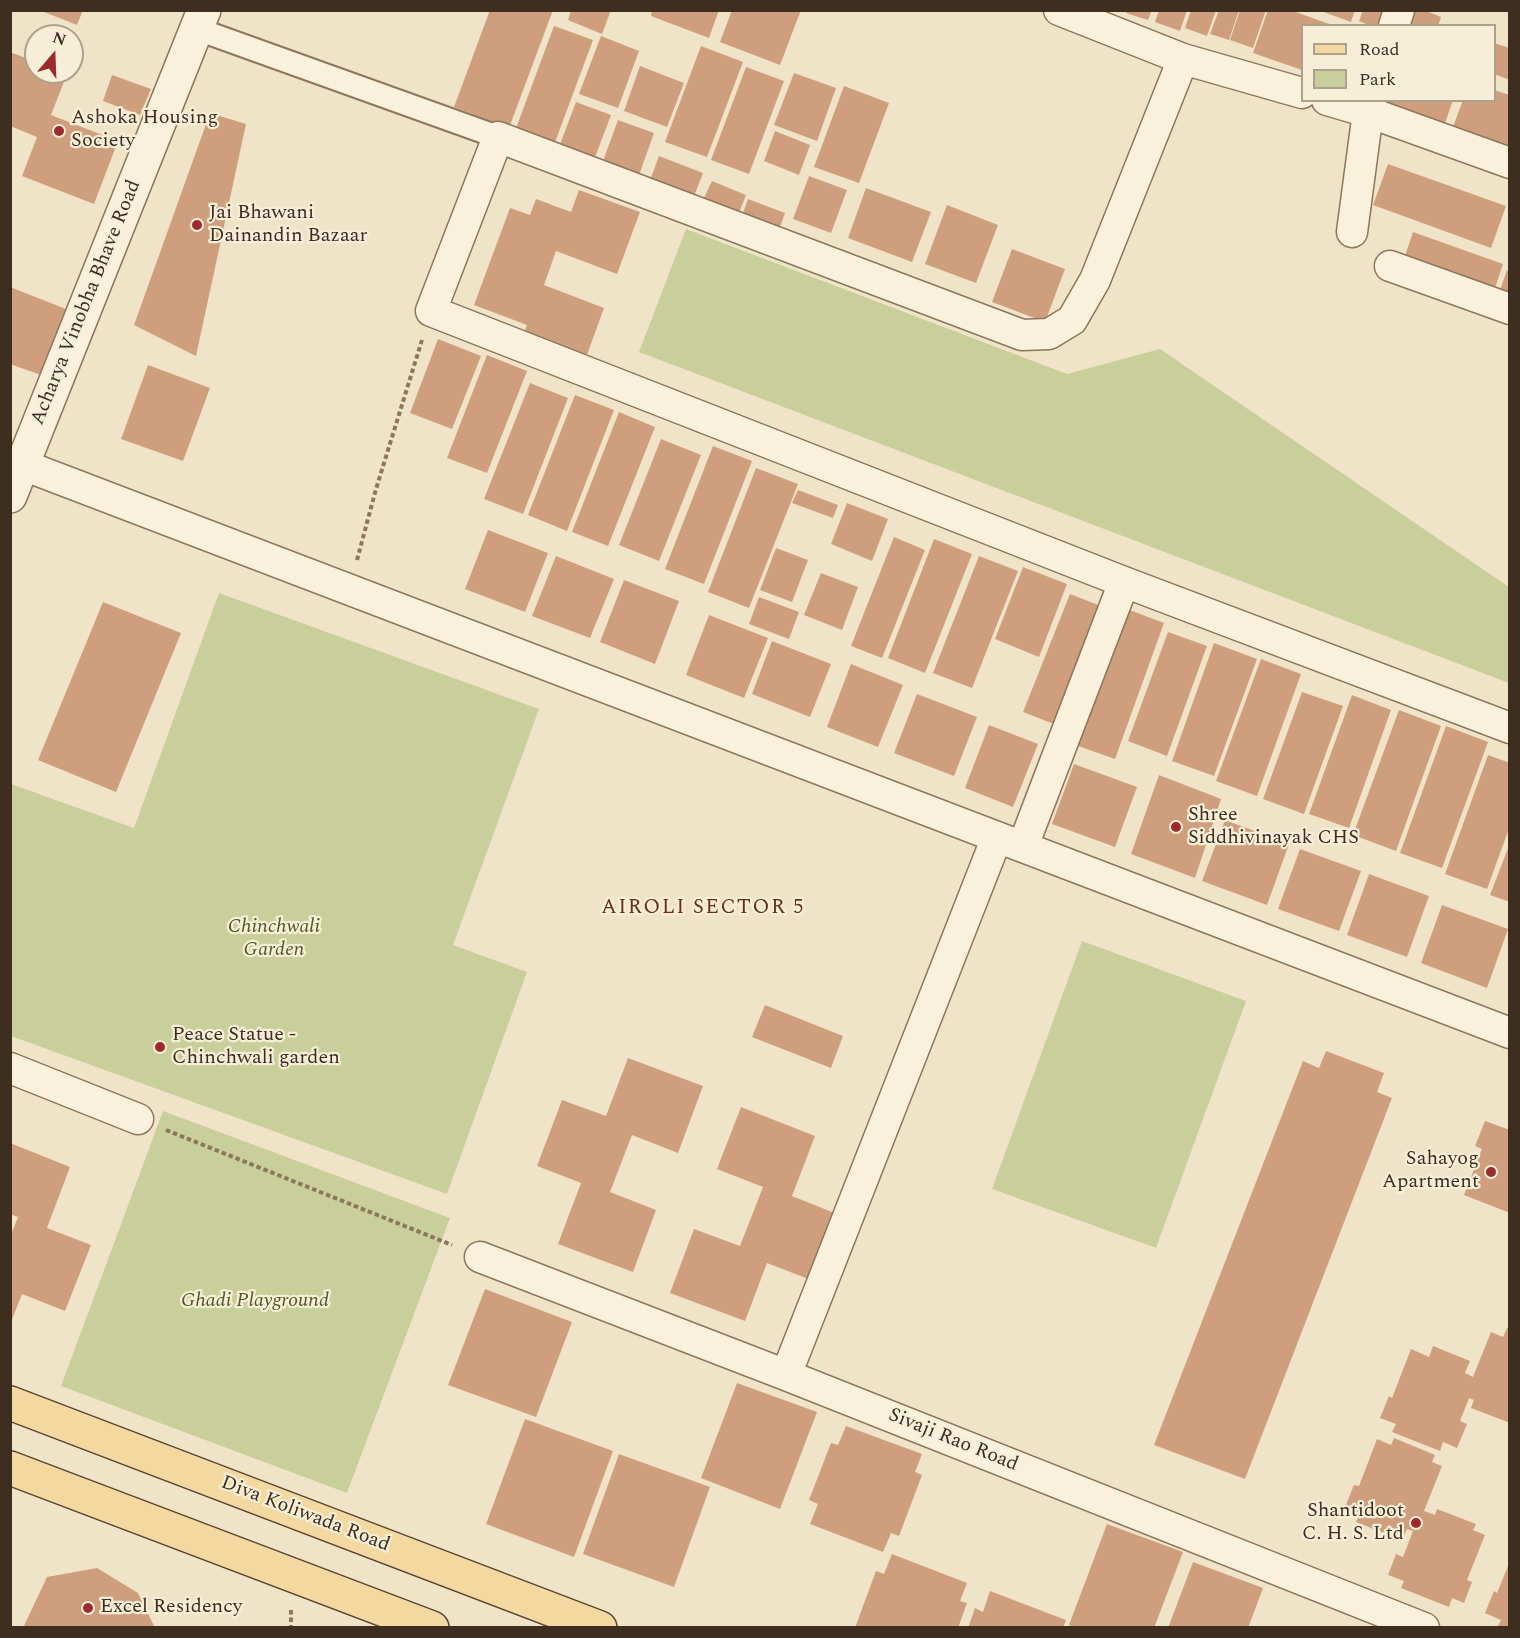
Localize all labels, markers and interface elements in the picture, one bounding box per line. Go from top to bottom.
north arrow [24,24,84,84]
legend [1301,24,1496,102]
text: N [49,25,69,52]
text: Road [1359,36,1400,63]
text: Park [1359,66,1396,93]
place label: Ashoka Housing Society [71,107,218,154]
marker: Ashoka Housing Society [52,124,66,138]
street label: Acharya Vinobha Bhave Road [27,177,147,429]
place label: Jai Bhawani Dainandin Bazaar [209,202,367,249]
marker: Jai Bhawani Dainandin Bazaar [190,218,204,232]
place label: Shree Siddhivinayak CHS [1188,804,1359,851]
marker: Shree Siddhivinayak CHS [1169,820,1183,834]
district label: AIROLI SECTOR 5 [601,896,805,922]
park label: Chinchwali Garden [228,916,320,963]
place label: Peace Statue - Chinchwali garden [172,1024,340,1071]
marker: Peace Statue - Chinchwali garden [153,1040,167,1054]
place label: Sahayog Apartment [1382,1148,1479,1195]
marker: Sahayog Apartment [1484,1165,1498,1179]
park label: Ghadi Playground [181,1290,329,1314]
street label: Sivaji Rao Road [885,1404,1021,1478]
street label: Diva Koliwada Road [217,1472,393,1558]
place label: Shantidoot C. H. S. Ltd [1302,1500,1404,1547]
marker: Shantidoot C. H. S. Ltd [1409,1516,1423,1530]
place label: Excel Residency [100,1596,242,1620]
marker: Excel Residency [81,1601,95,1615]

